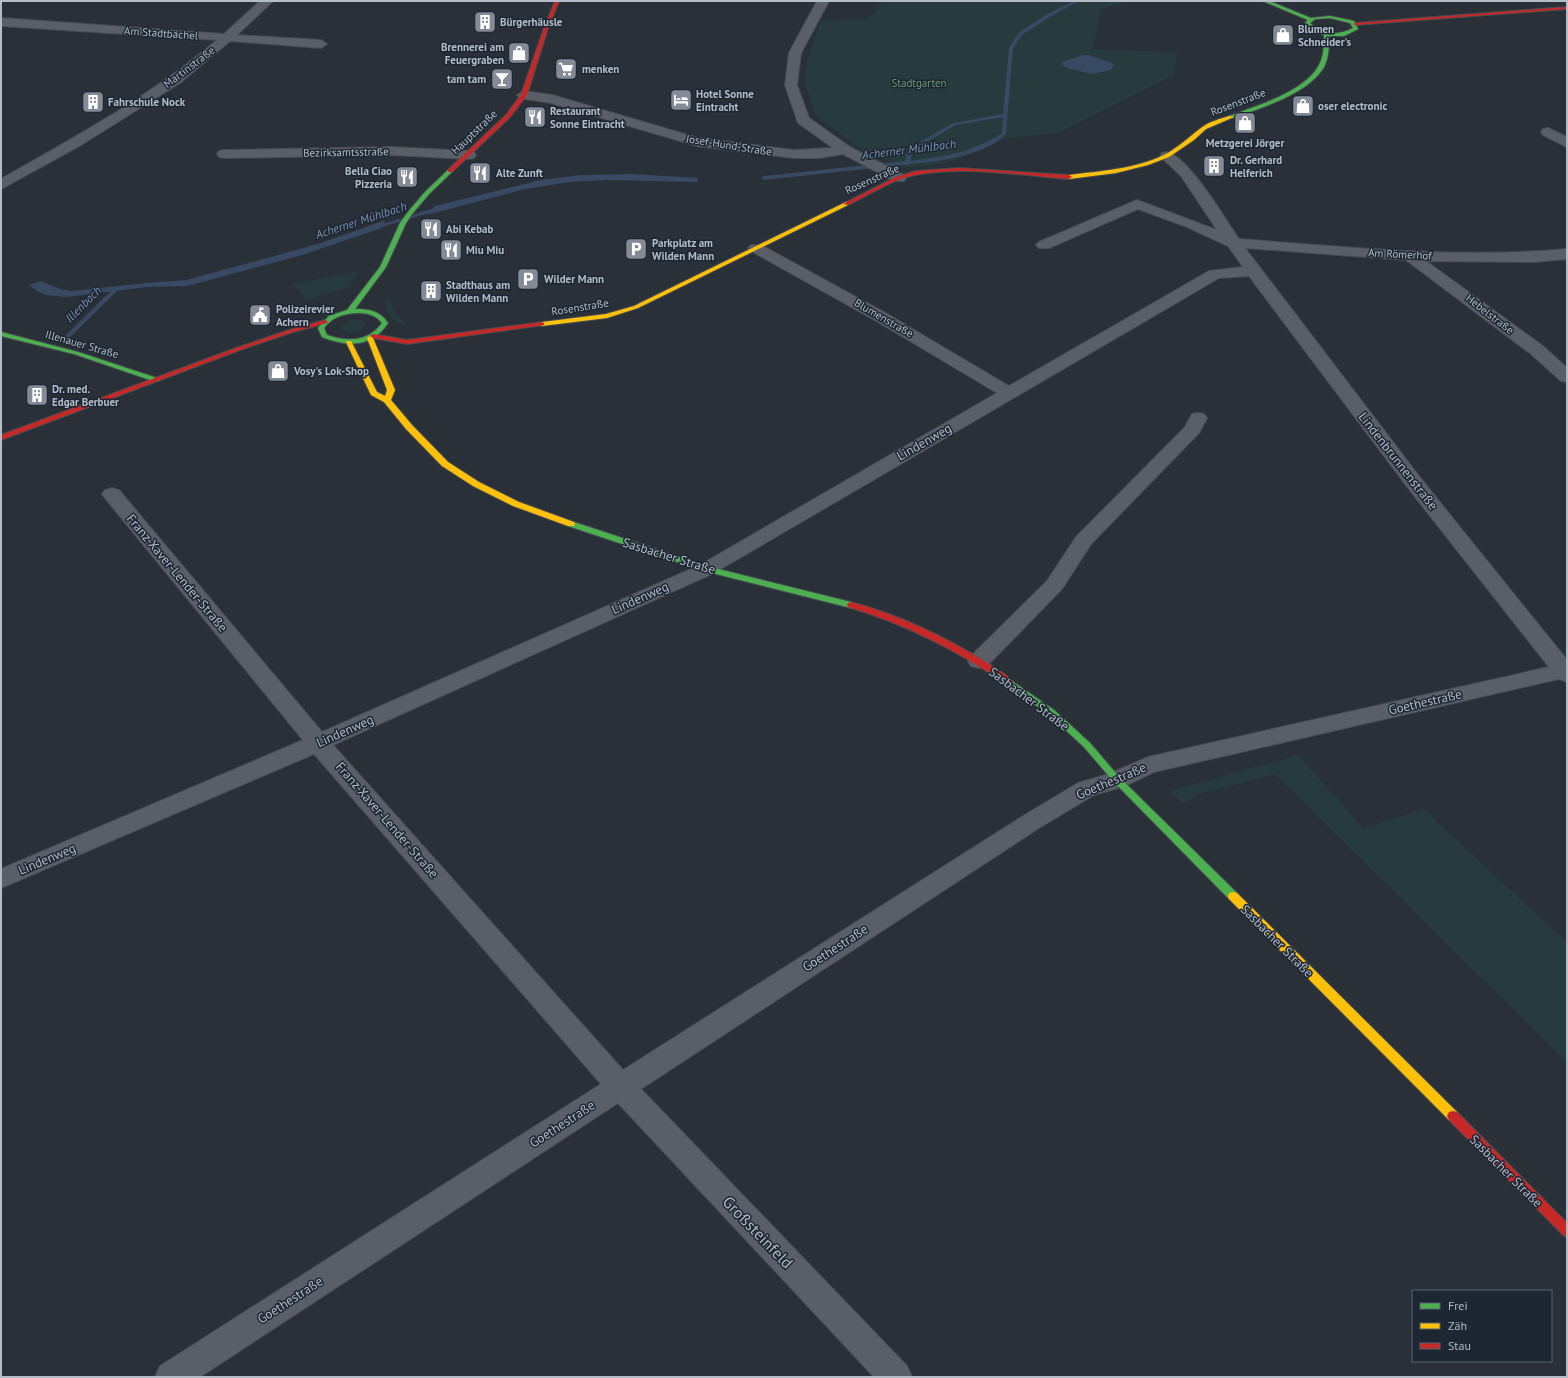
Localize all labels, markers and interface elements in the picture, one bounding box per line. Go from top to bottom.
building icon: Bürgerhäusle [472,9,498,35]
place label: Bürgerhäusle [500,15,563,29]
shop icon: Blumen Schneider's [1270,22,1296,48]
place label: Blumen Schneider's [1298,22,1351,49]
street label: Am Stadtbächel [124,23,199,43]
place label: Brennerei am Feuergraben [441,40,504,67]
shop icon: Brennerei am Feuergraben [506,40,532,66]
street label: Martinstraße [161,43,218,91]
supermarket icon: menken [553,56,579,82]
place label: menken [582,62,619,76]
bar icon: tam tam [489,66,515,92]
place label: tam tam [447,72,486,86]
park label: Stadtgarten [891,76,947,90]
street label: Rosenstraße [1209,85,1268,119]
hotel icon: Hotel Sonne Eintracht [668,87,694,113]
place label: Hotel Sonne Eintracht [696,87,754,114]
building icon: Fahrschule Nock [80,89,106,115]
shop icon: oser electronic [1290,93,1316,119]
place label: Fahrschule Nock [108,95,186,109]
place label: oser electronic [1318,99,1387,113]
restaurant icon: Restaurant Sonne Eintracht [522,104,548,130]
place label: Restaurant Sonne Eintracht [550,104,625,131]
street label: Hauptstraße [448,106,500,157]
shop icon: Metzgerei Jörger [1232,110,1258,136]
street label: Josef-Hund-Straße [684,131,773,159]
water label: Acherner Mühlbach [860,136,957,162]
place label: Metzgerei Jörger [1206,136,1284,150]
street label: Bezirksamtsstraße [303,144,389,160]
building icon: Dr. Gerhard Helferich [1201,153,1227,179]
place label: Dr. Gerhard Helferich [1230,153,1282,180]
restaurant icon: Alte Zunft [467,160,493,186]
street label: Rosenstraße [843,161,902,197]
place label: Bella Ciao Pizzeria [345,164,392,191]
restaurant icon: Bella Ciao Pizzeria [394,164,420,190]
place label: Alte Zunft [496,166,543,180]
water label: Acherner Mühlbach [313,198,408,242]
restaurant icon: Abi Kebab [418,216,444,242]
place label: Abi Kebab [446,222,494,236]
parking icon: Parkplatz am Wilden Mann [623,236,649,262]
place label: Parkplatz am Wilden Mann [652,236,714,263]
restaurant icon: Miu Miu [438,237,464,263]
place label: Miu Miu [466,243,504,257]
street label: Am Römerhof [1368,245,1433,263]
parking icon: Wilder Mann [515,266,541,292]
place label: Wilder Mann [544,272,604,286]
building icon: Stadthaus am Wilden Mann [418,278,444,304]
place label: Stadthaus am Wilden Mann [446,278,510,305]
water label: Illenbach [62,283,104,325]
street label: Hebelstraße [1463,291,1517,337]
street label: Blumenstraße [852,295,916,341]
street label: Rosenstraße [550,296,610,318]
public building icon: Polizeirevier Achern [247,302,273,328]
place label: Polizeirevier Achern [276,302,335,329]
street label: Illenauer Straße [44,327,121,361]
shop icon: Vosy's Lok-Shop [265,358,291,384]
place label: Vosy's Lok-Shop [293,364,369,378]
building icon: Dr. med. Edgar Berbuer [24,382,50,408]
place label: Dr. med. Edgar Berbuer [52,382,119,409]
street label: Lindenbrunnenstraße [1355,409,1441,513]
street label: Lindenweg [893,419,955,465]
street label: Franz-Xaver-Lender-Straße [123,511,231,635]
street label: Sasbacher Straße [620,534,718,578]
street label: Lindenweg [609,578,671,618]
street label: Sasbacher Straße [985,663,1073,735]
street label: Goethestraße [1387,685,1463,719]
street label: Lindenweg [314,711,376,751]
street label: Franz-Xaver-Lender-Straße [332,758,442,882]
street label: Goethestraße [1073,759,1149,803]
street label: Lindenweg [16,839,78,879]
street label: Sasbacher Straße [1237,901,1317,981]
street label: Goethestraße [799,921,871,975]
street label: Goethestraße [526,1097,598,1151]
street label: Sasbacher Straße [1466,1131,1546,1211]
street label: Großsteinfeld [719,1192,797,1272]
street label: Goethestraße [254,1273,326,1327]
legend [1412,1290,1552,1362]
text: Frei [1448,1298,1468,1313]
text: Zäh [1448,1318,1467,1333]
text: Stau [1448,1338,1471,1353]

